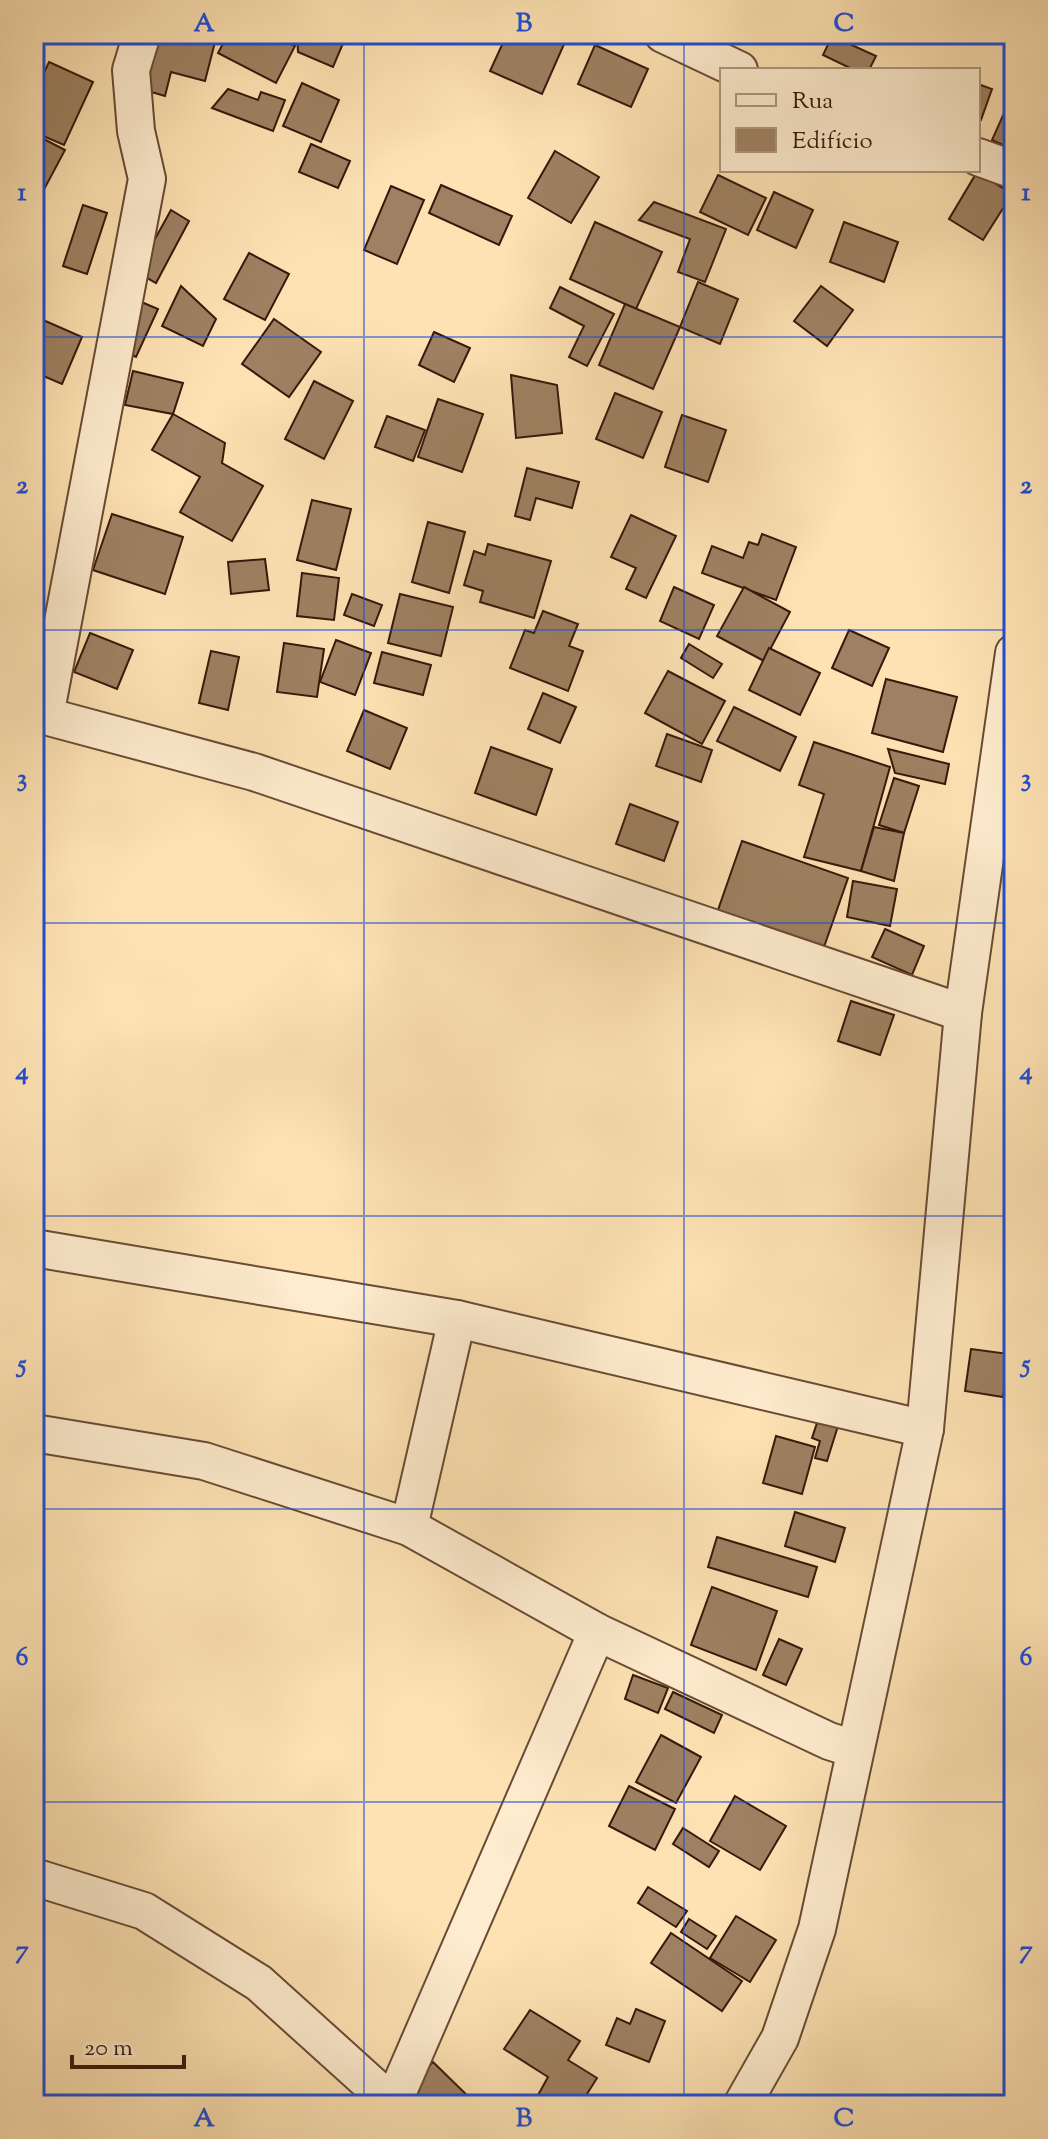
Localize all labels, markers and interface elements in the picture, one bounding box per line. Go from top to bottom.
text: A [193,6,215,43]
text: B [516,6,533,43]
text: C [834,6,854,43]
legend [720,68,980,172]
text: Rua [792,85,833,119]
text: Edifício [792,125,873,159]
text: 1 [18,175,27,212]
text: 1 [1022,175,1031,212]
text: 2 [16,468,29,505]
text: 2 [1020,468,1033,505]
text: 3 [17,761,27,798]
text: 3 [1021,761,1031,798]
text: 4 [14,1054,29,1091]
text: 4 [1018,1054,1033,1091]
text: 5 [16,1347,27,1384]
text: 5 [1020,1347,1031,1384]
text: 6 [16,1640,29,1677]
text: 6 [1020,1640,1033,1677]
text: 7 [15,1933,29,1970]
text: 7 [1019,1933,1033,1970]
scale bar [72,2019,184,2069]
text: 20 m [84,2032,133,2066]
text: A [193,2101,215,2138]
text: B [516,2101,533,2138]
text: C [834,2101,854,2138]

